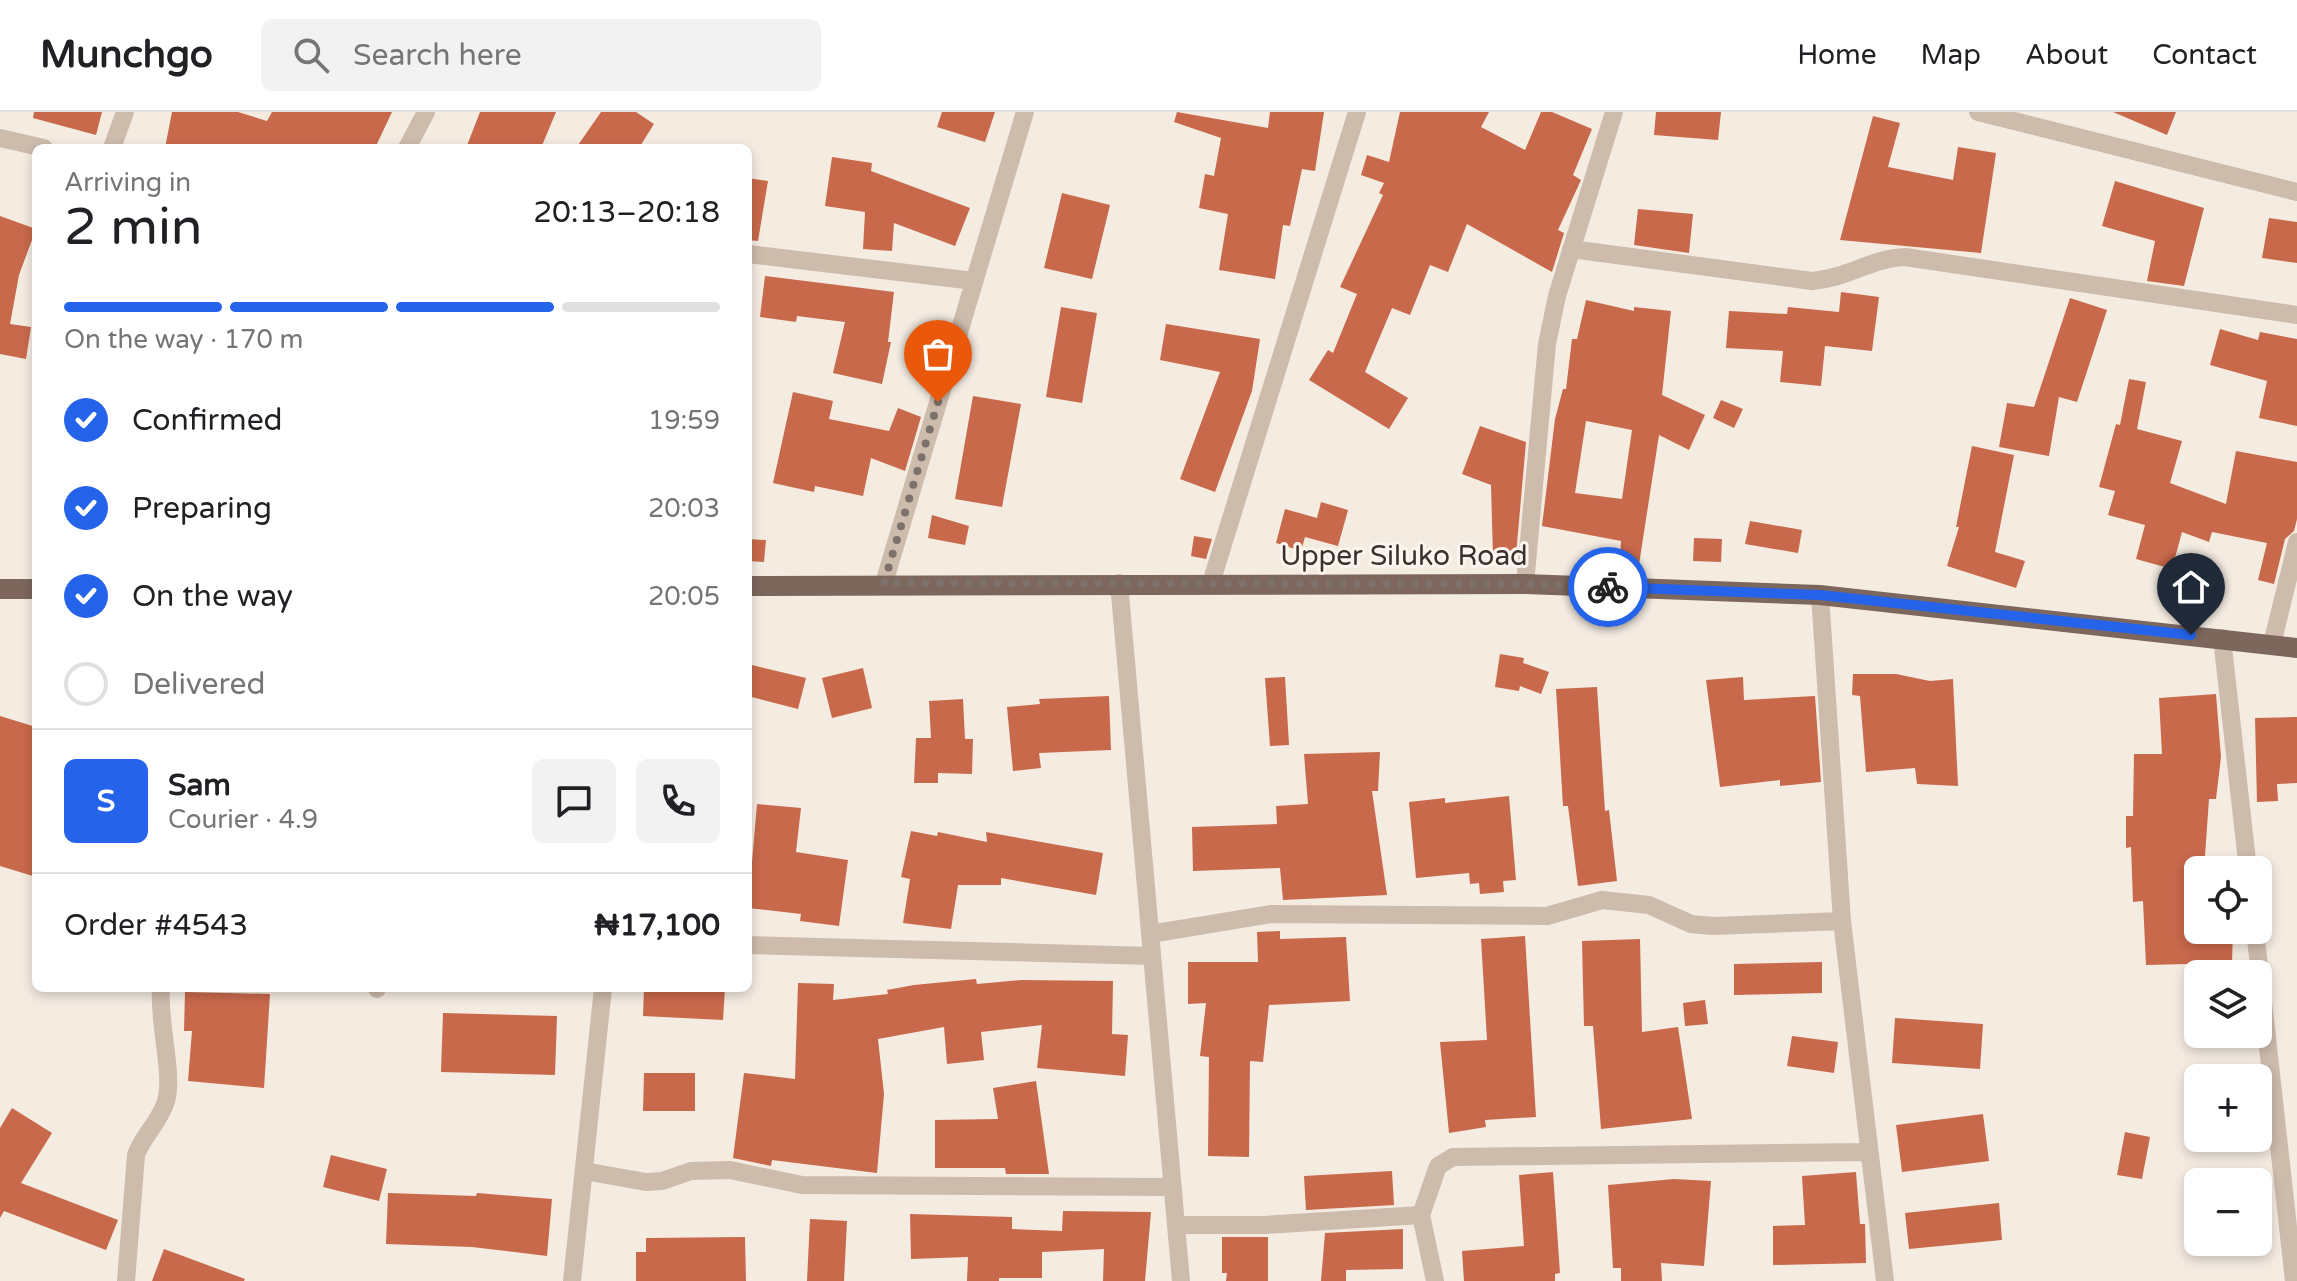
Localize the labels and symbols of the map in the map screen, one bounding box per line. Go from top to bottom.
pin [904,320,972,402]
street label: Upper Siluko Road [1280,539,1528,573]
courier [1568,547,1648,627]
pin [2157,553,2225,635]

